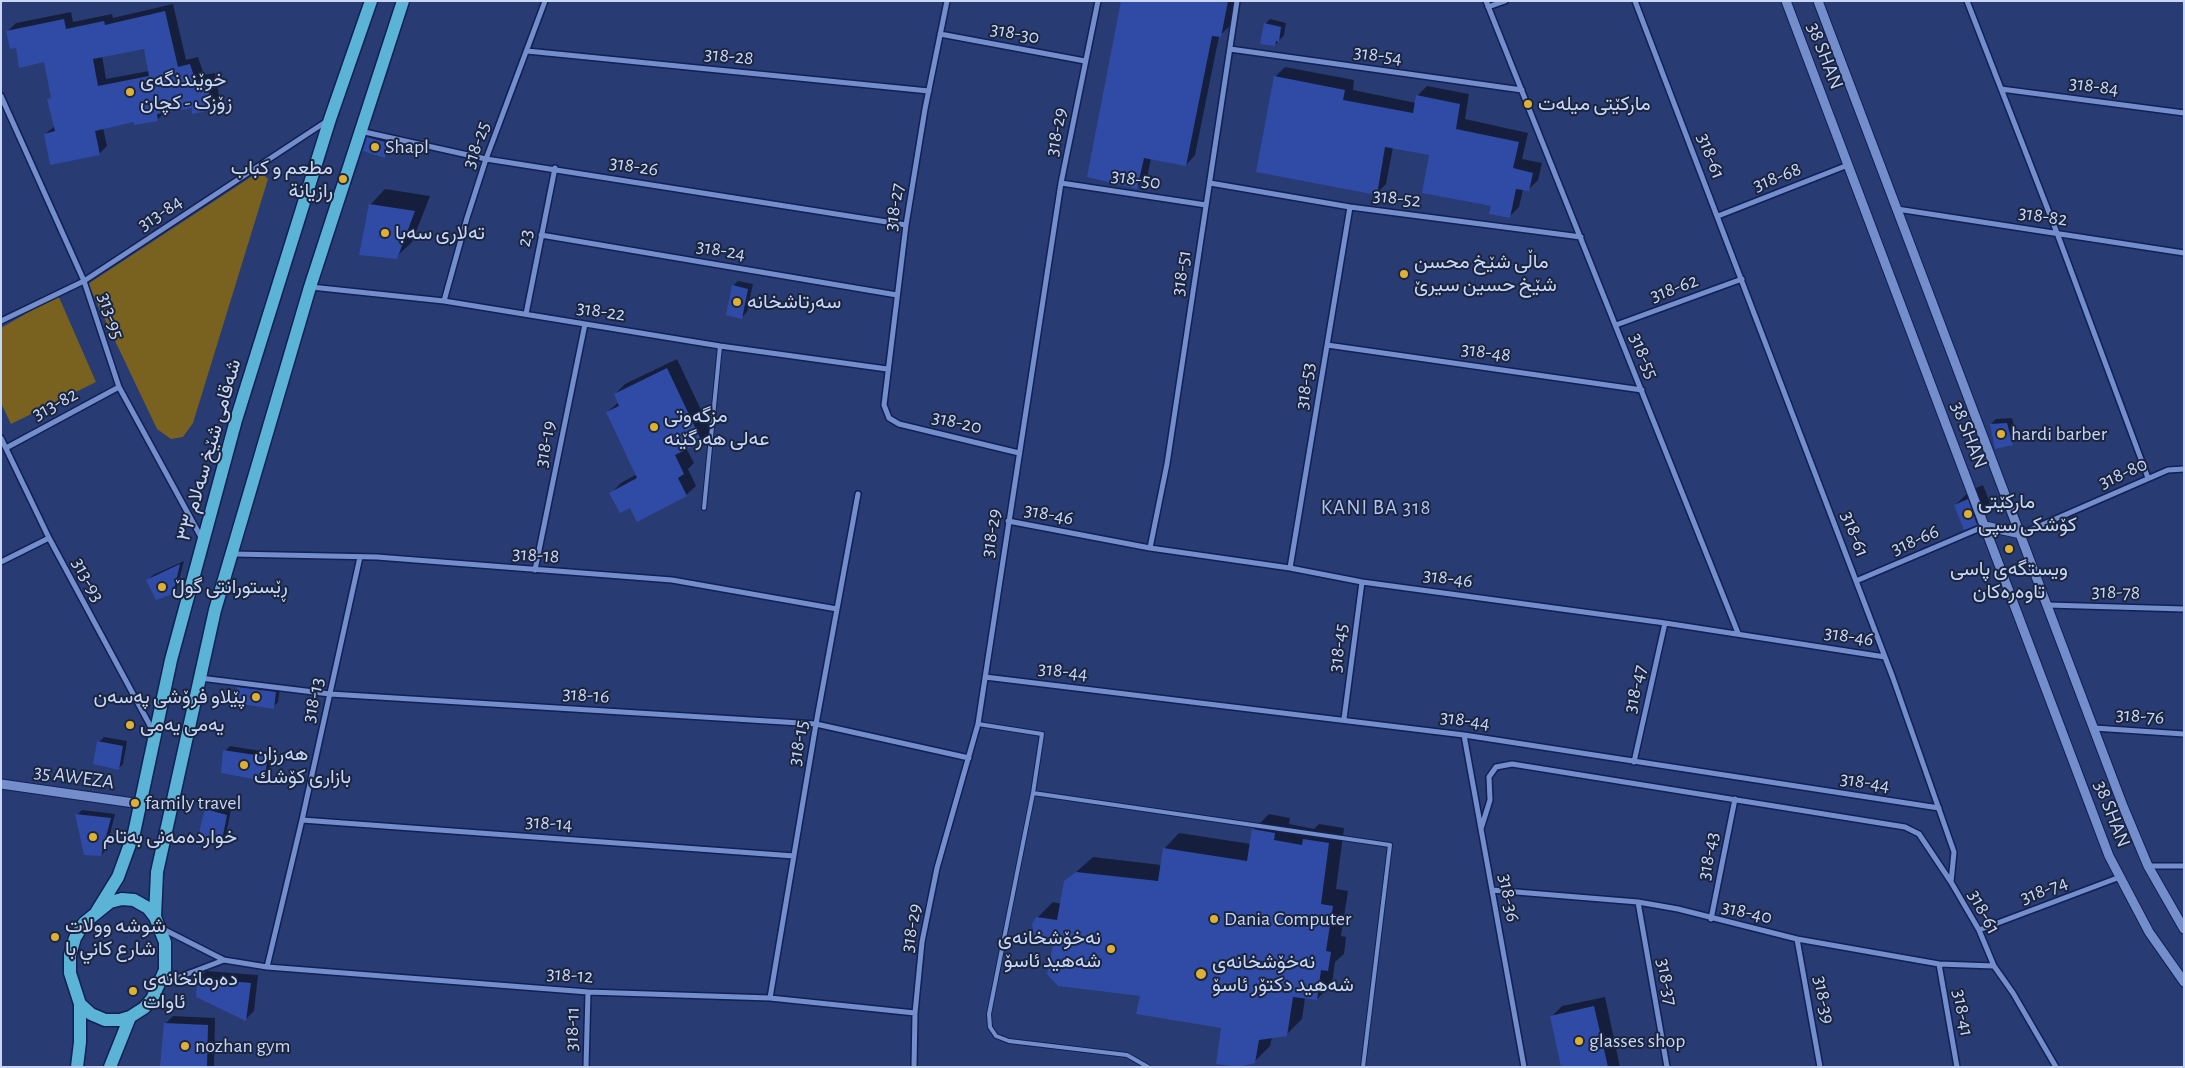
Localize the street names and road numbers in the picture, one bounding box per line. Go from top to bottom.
street label: 318-30 [988,16,1042,50]
street label: 38 SHAN [1801,19,1849,93]
street label: 318-54 [1352,40,1404,70]
street label: 318-28 [703,41,755,71]
street label: 318-84 [2068,71,2120,101]
street label: 318-29 [1040,106,1072,158]
street label: 318-25 [456,118,496,172]
street label: 318-61 [1691,130,1731,182]
street label: 318-26 [608,150,660,182]
street label: 318-68 [1750,157,1804,197]
street label: 318-50 [1110,163,1162,195]
street label: 318-27 [878,181,910,233]
street label: 318-52 [1372,183,1422,213]
street label: 313-84 [133,190,187,236]
street label: 318-82 [2017,200,2069,232]
street label: 23 [512,227,538,249]
street label: 318-24 [695,234,747,266]
street label: 318-51 [1166,248,1196,298]
street label: 318-62 [1647,268,1701,308]
street label: 313-95 [92,290,130,342]
street label: 318-22 [575,295,627,327]
street label: 318-55 [1624,330,1664,382]
street label: 318-48 [1460,337,1512,367]
street label: شەقامی شێخ سەلام ٣٣ [172,356,246,544]
street label: 318-53 [1289,361,1321,411]
street label: 313-82 [28,382,82,426]
street label: 38 SHAN [1945,398,1993,472]
street label: 318-20 [930,405,984,439]
street label: 318-19 [529,419,561,469]
street label: 318-80 [2095,452,2151,494]
street label: 318-46 [1022,497,1076,531]
street label: 318-29 [975,507,1007,559]
street label: 318-61 [1835,508,1875,560]
street label: 318-66 [1888,519,1942,561]
street label: 318-18 [512,541,560,569]
street label: 313-93 [66,554,110,606]
street label: 318-46 [1422,563,1474,593]
street label: 318-78 [2091,579,2141,605]
street label: 318-46 [1823,620,1875,652]
street label: 318-45 [1323,622,1353,674]
street label: 318-44 [1037,656,1089,686]
street label: 318-47 [1618,663,1652,715]
street label: 318-13 [296,675,330,725]
street label: 318-16 [562,681,610,709]
street label: 318-76 [2115,702,2165,730]
street label: 318-44 [1439,705,1491,735]
street label: 318-15 [782,718,814,768]
street label: 35 AWEZA [32,760,116,794]
street label: 318-44 [1838,766,1892,798]
street label: 38 SHAN [2088,777,2136,851]
street label: 318-14 [525,809,573,837]
street label: 318-43 [1692,830,1724,882]
street label: 318-74 [2017,870,2071,910]
street label: 318-36 [1493,872,1525,924]
street label: 318-61 [1962,886,2006,938]
street label: 318-40 [1719,895,1775,929]
street label: 318-29 [895,902,927,954]
street label: 318-37 [1651,957,1683,1007]
street label: 318-12 [546,961,594,989]
street label: 318-39 [1808,974,1840,1026]
street label: 318-41 [1947,988,1979,1038]
street label: 318-11 [559,1006,585,1052]

